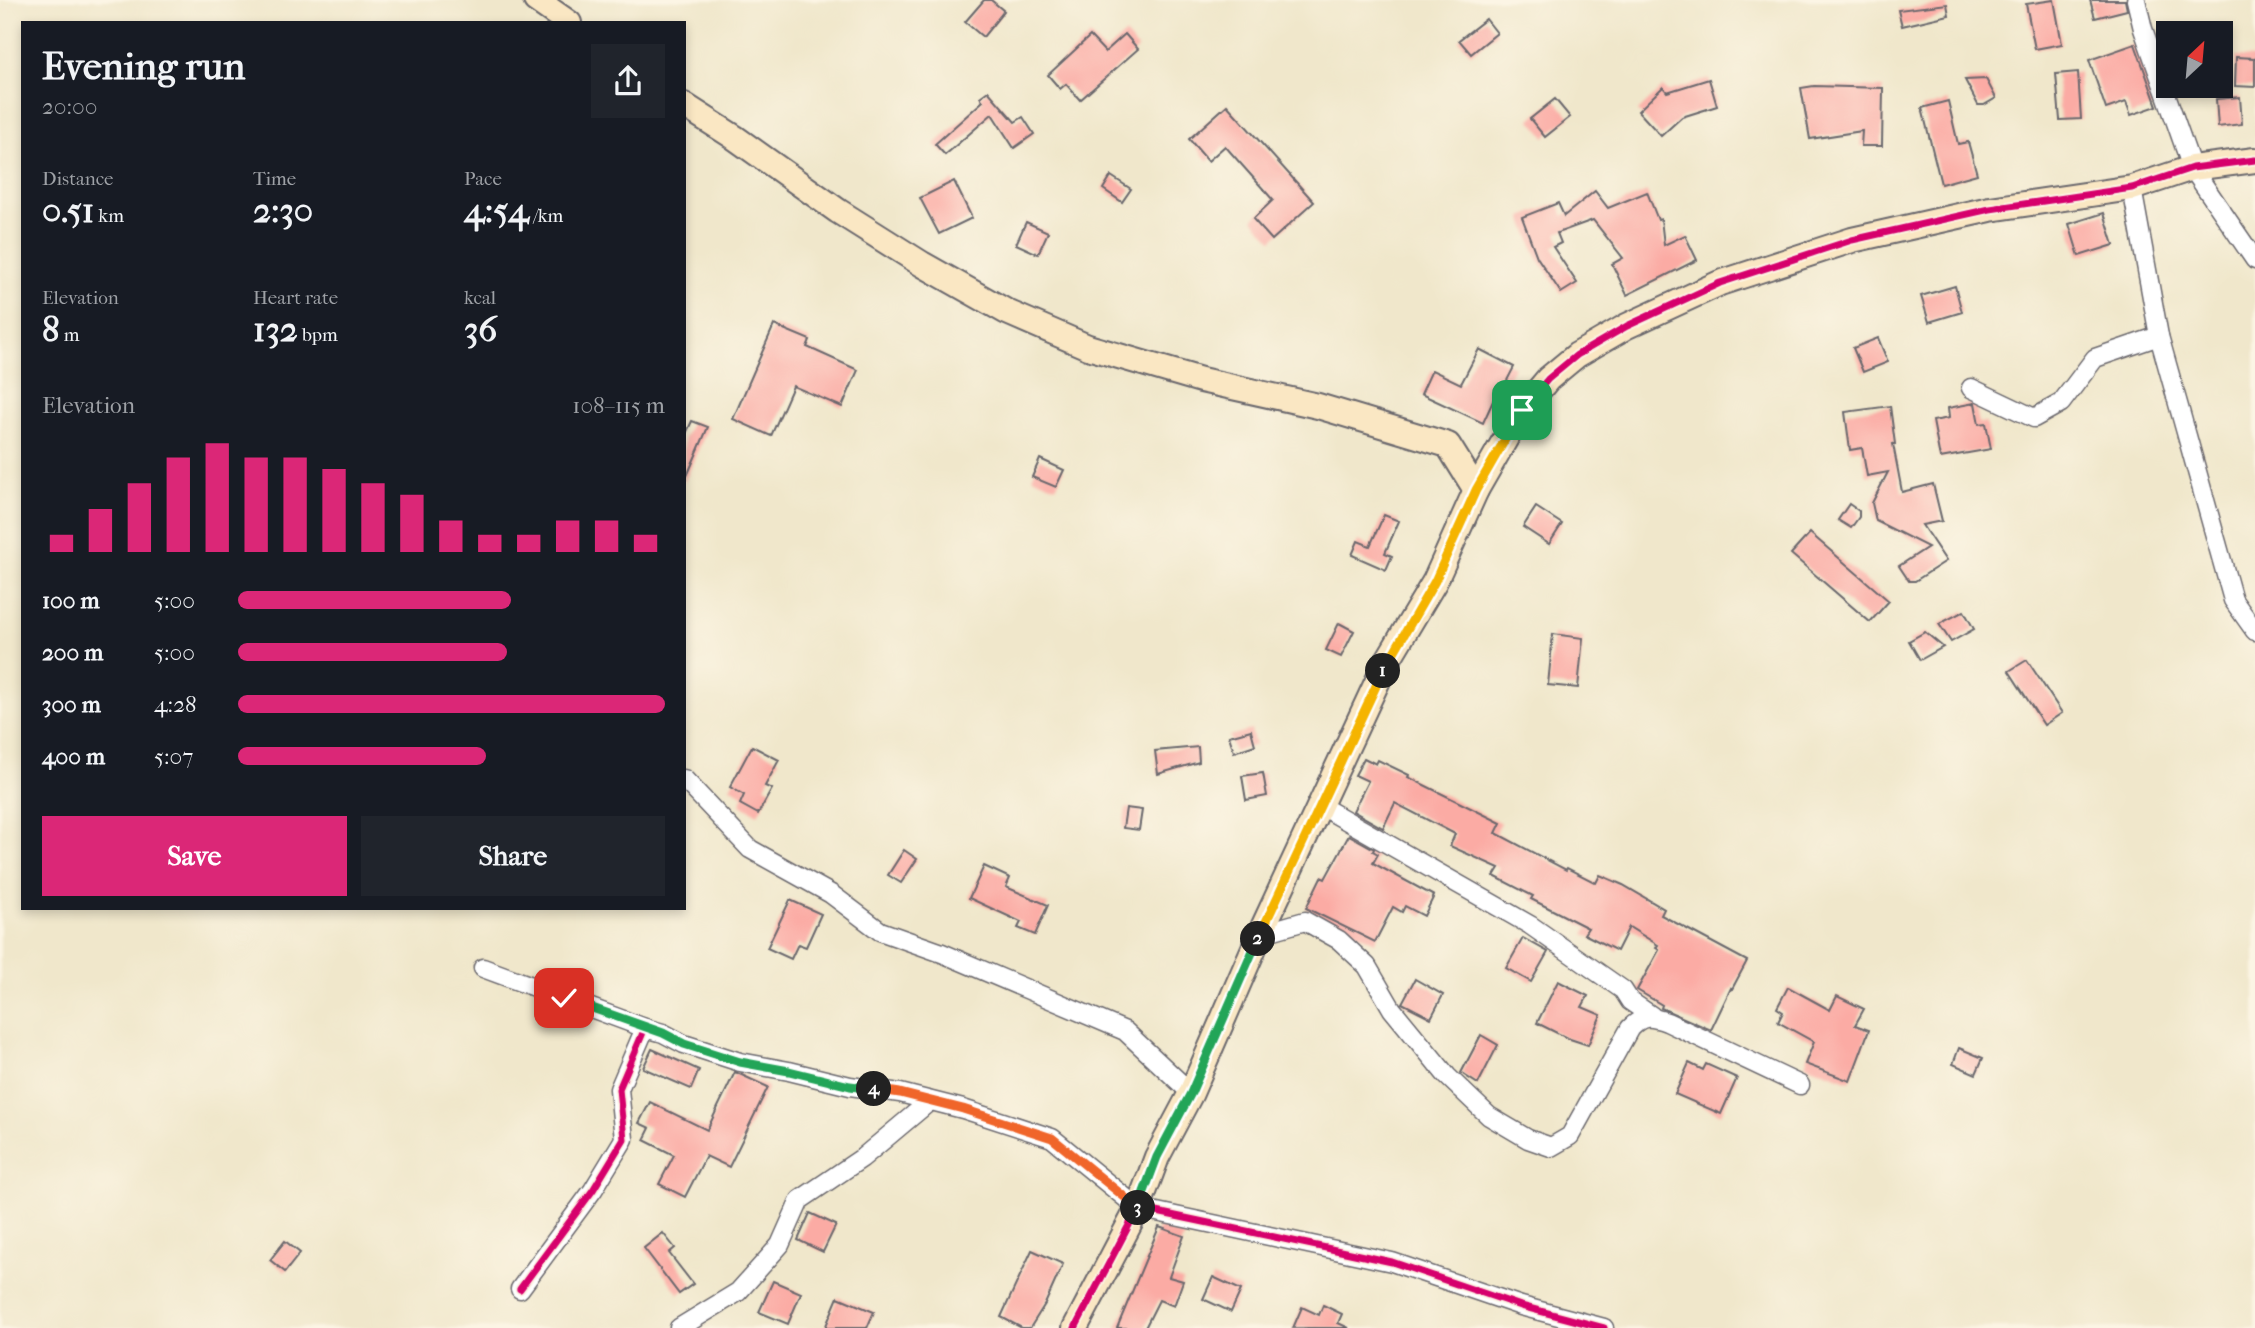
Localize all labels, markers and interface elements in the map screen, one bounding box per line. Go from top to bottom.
north arrow [2156,21,2233,98]
map controls [2156,21,2233,98]
text: Evening run [42,44,245,89]
button: share [591,44,665,118]
text: 20:00 [42,93,97,120]
text: Distance [42,168,113,190]
text: Time [253,168,296,190]
text: Pace [464,168,502,190]
text: 0.51 [42,190,94,231]
text: 2:30 [253,190,313,231]
text: 4:54 [464,190,529,231]
text: km [94,205,124,227]
text: /km [529,205,563,227]
text: Elevation [42,287,119,309]
text: Heart rate [253,287,338,309]
text: kcal [464,287,496,309]
text: 8 [42,309,60,350]
text: 132 [253,309,298,350]
text: 36 [464,309,497,350]
text: m [60,324,79,346]
text: bpm [298,324,338,346]
pin [1492,380,1552,440]
icon: arrive [1503,391,1541,429]
text: Elevation [42,392,135,419]
text: 108–115 m [572,392,665,419]
text: 100 m [42,587,100,614]
text: 5:00 [154,587,195,614]
text: 200 m [42,639,103,666]
text: 5:00 [154,639,195,666]
pin: 1 [1366,654,1400,688]
text: 1 [1379,659,1386,681]
text: 300 m [42,691,101,718]
text: 4:28 [154,691,197,718]
text: 400 m [42,743,105,770]
text: 5:07 [154,743,193,770]
button: Save [42,816,347,896]
button: Share [361,816,665,896]
pin: 2 [1240,922,1276,956]
text: 2 [1253,927,1262,949]
pin [534,968,594,1028]
icon: check [545,979,583,1017]
pin: 4 [856,1072,892,1106]
text: 4 [868,1077,879,1099]
pin: 3 [1120,1190,1156,1226]
text: 3 [1134,1196,1141,1218]

